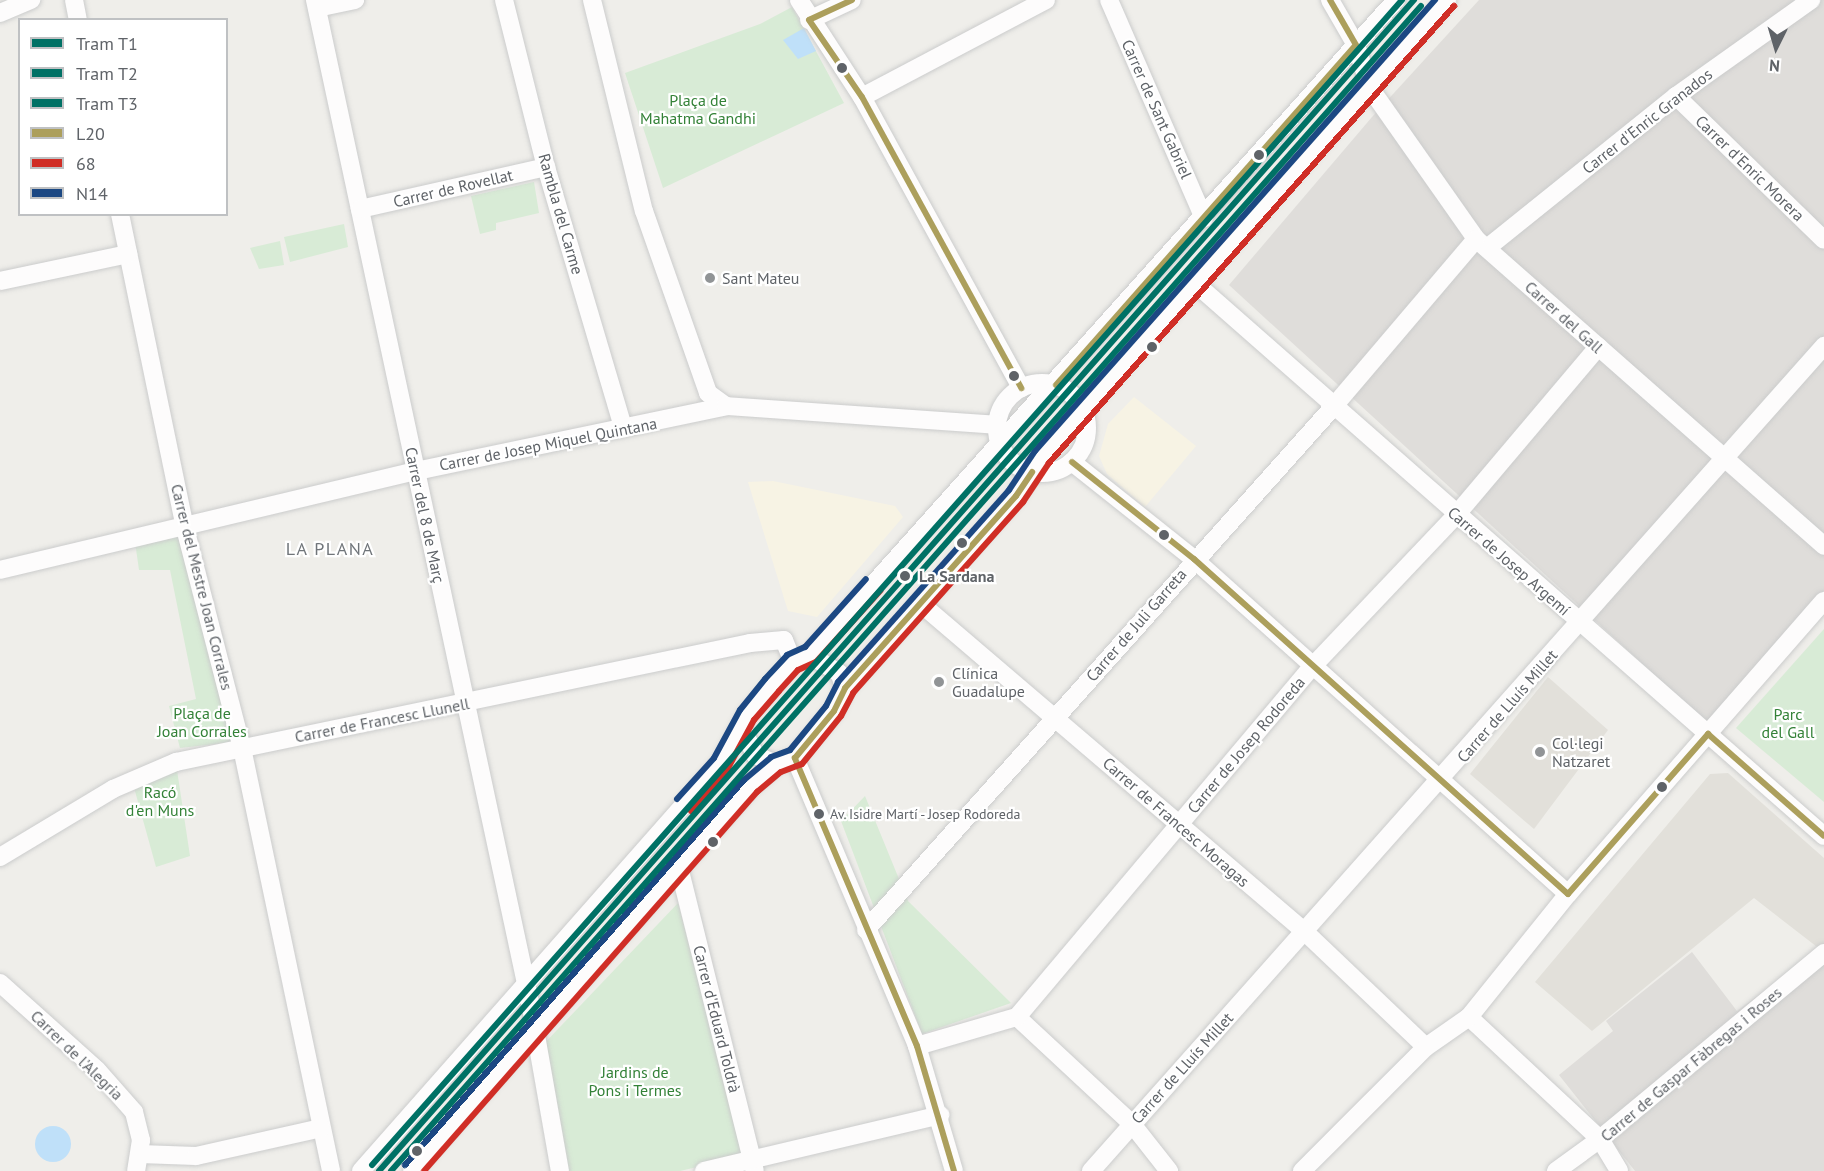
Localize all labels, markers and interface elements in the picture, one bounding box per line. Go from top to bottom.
legend [18,18,228,216]
north arrow [1746,18,1806,78]
text: Tram T1 [76,32,138,55]
street label: Carrer de Sant Gabriel [1118,36,1196,182]
text: N [1768,56,1781,76]
text: Tram T2 [76,62,138,85]
unlabelled marker [836,62,848,74]
street label: Carrer d'Enric Granados [1578,64,1716,178]
park label: Plaça de Mahatma Gandhi [640,90,756,128]
text: Tram T3 [76,92,138,115]
street label: Carrer d'Enric Morera [1691,111,1809,225]
text: L20 [76,122,105,145]
unlabelled marker [1253,149,1265,161]
street label: Rambla del Carme [535,151,587,277]
text: 68 [76,152,96,175]
street label: Carrer de Rovellat [391,165,515,211]
text: N14 [76,182,108,205]
place label: Sant Mateu [722,268,799,288]
marker: Sant Mateu [703,271,717,285]
street label: Carrer del Gall [1521,277,1607,357]
unlabelled marker [1146,341,1158,353]
unlabelled marker [1008,370,1020,382]
street label: Carrer de Josep Miquel Quintana [437,413,659,475]
street label: Carrer del 8 de Març [401,445,449,585]
street label: Carrer del Mestre Joan Corrales [167,482,237,692]
street label: Carrer de Josep Argemí [1444,502,1574,620]
unlabelled marker [1158,529,1170,541]
unlabelled marker [956,537,968,549]
district label: LA PLANA [285,538,375,560]
street label: Carrer de Juli Garreta [1082,565,1190,685]
place label: La Sardana [919,566,994,586]
marker: La Sardana [896,567,914,585]
street label: Carrer de Lluís Millet [1453,646,1561,766]
place label: Clínica Guadalupe [952,663,1025,701]
marker: Clínica Guadalupe [930,673,948,691]
street label: Carrer de Josep Rodoreda [1183,673,1309,817]
street label: Carrer de Francesc Llunell [293,694,471,746]
park label: Plaça de Joan Corrales [157,703,247,741]
park label: Parc del Gall [1762,704,1814,742]
place label: Col·legi Natzaret [1552,733,1610,771]
marker: Col·legi Natzaret [1533,745,1547,759]
street label: Carrer de Francesc Moragas [1099,753,1253,891]
unlabelled marker [1656,781,1668,793]
park label: Racó d'en Muns [126,782,194,820]
place label: Av. Isidre Martí - Josep Rodoreda [830,806,1024,822]
marker: Av. Isidre Martí - Josep Rodoreda [813,808,825,820]
unlabelled marker [707,836,719,848]
street label: Carrer d'Eduard Toldrà [689,943,745,1095]
street label: Carrer de Gaspar Fàbregas i Roses [1597,983,1785,1145]
street label: Carrer de l'Alegria [27,1006,127,1104]
street label: Carrer de Lluís Millet [1127,1008,1237,1128]
park label: Jardins de Pons i Termes [588,1062,682,1100]
unlabelled marker [411,1145,423,1157]

